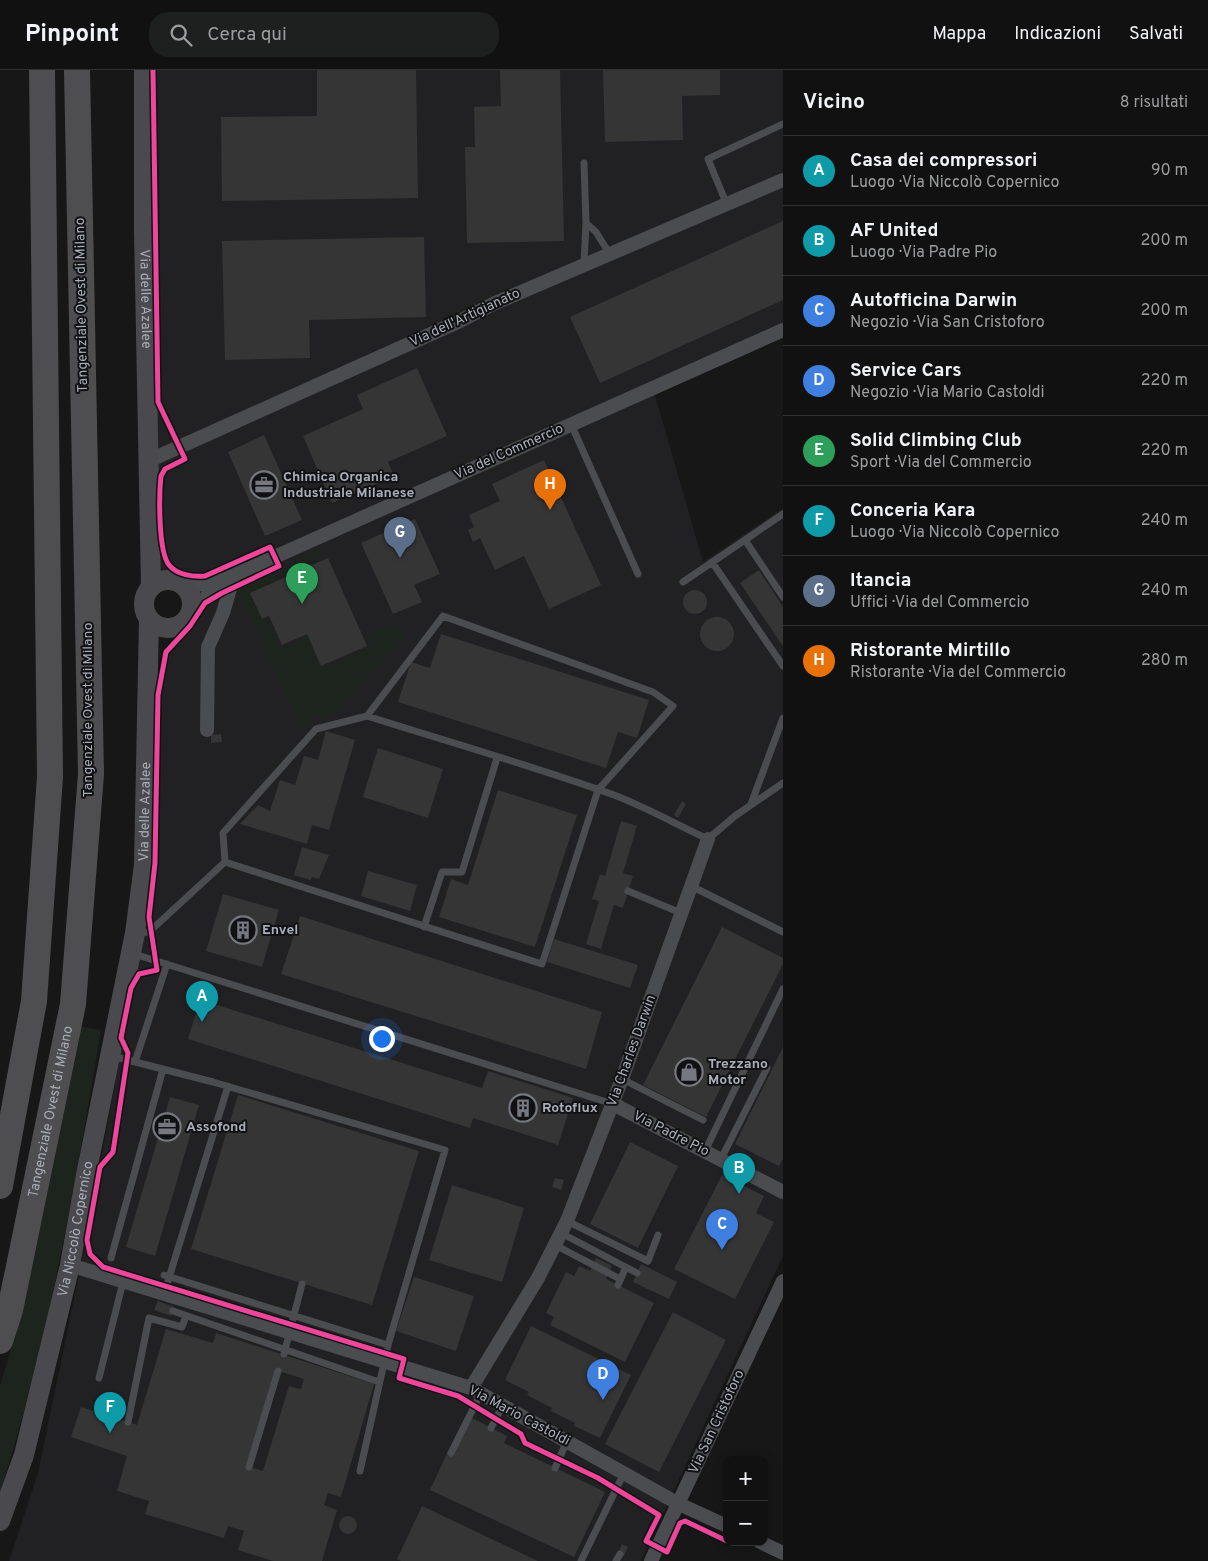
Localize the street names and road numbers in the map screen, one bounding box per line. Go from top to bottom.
street label: Tangenziale Ovest di Milano [72,217,92,393]
street label: Via delle Azalee [136,249,155,349]
street label: Via dell'Artigianato [407,285,523,351]
street label: Via del Commercio [452,420,566,484]
street label: Tangenziale Ovest di Milano [80,622,97,797]
street label: Via delle Azalee [136,762,155,862]
street label: Via Charles Darwin [604,993,660,1109]
street label: Tangenziale Ovest di Milano [25,1024,77,1199]
street label: Via Padre Pio [630,1107,712,1161]
street label: Via Niccolò Copernico [54,1159,97,1299]
street label: Via San Cristoforo [685,1367,749,1477]
street label: Via Mario Castoldi [465,1382,573,1450]

